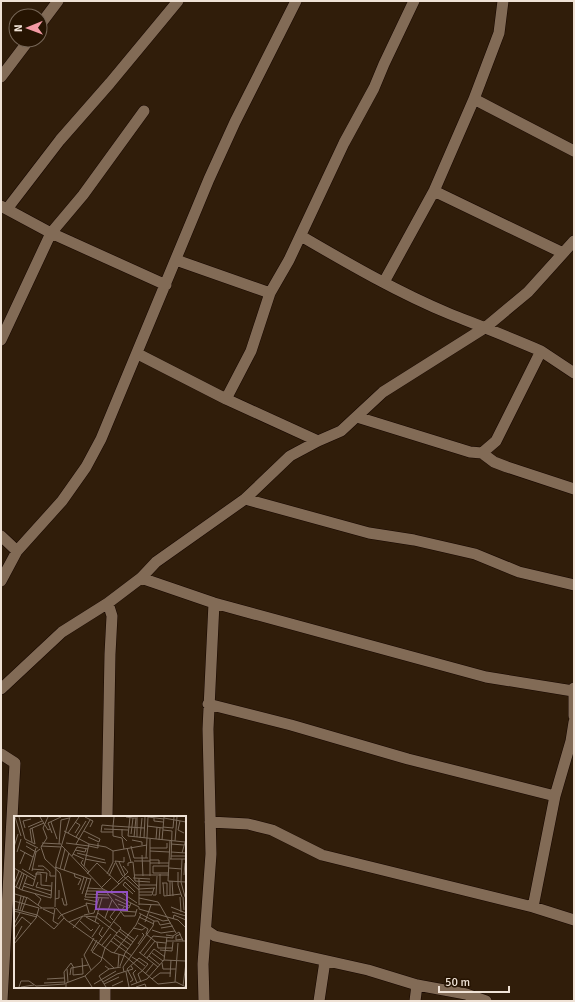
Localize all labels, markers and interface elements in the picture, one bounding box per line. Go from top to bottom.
north arrow [8,8,48,48]
text: N [12,24,25,32]
inset map [14,816,186,988]
scale bar [439,968,509,994]
text: 50 m [445,975,470,990]

